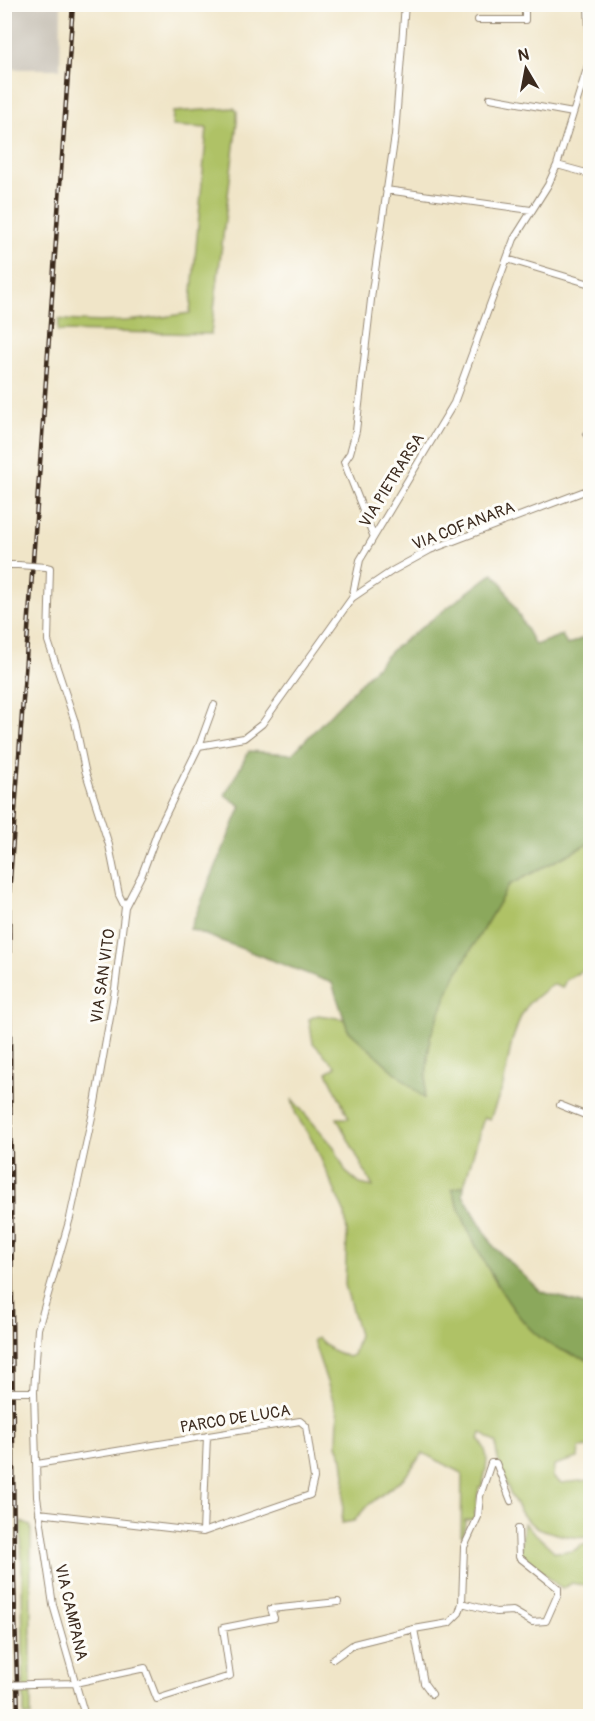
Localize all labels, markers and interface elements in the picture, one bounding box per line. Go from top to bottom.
north arrow [496,39,556,99]
text: N [517,44,531,66]
street label: VIA PIETRARSA [355,430,429,531]
street label: VIA COFANARA [409,497,517,555]
street label: VIA SAN VITO [86,928,120,1025]
street label: PARCO DE LUCA [179,1400,292,1438]
street label: VIA CAMPANA [50,1562,92,1662]

